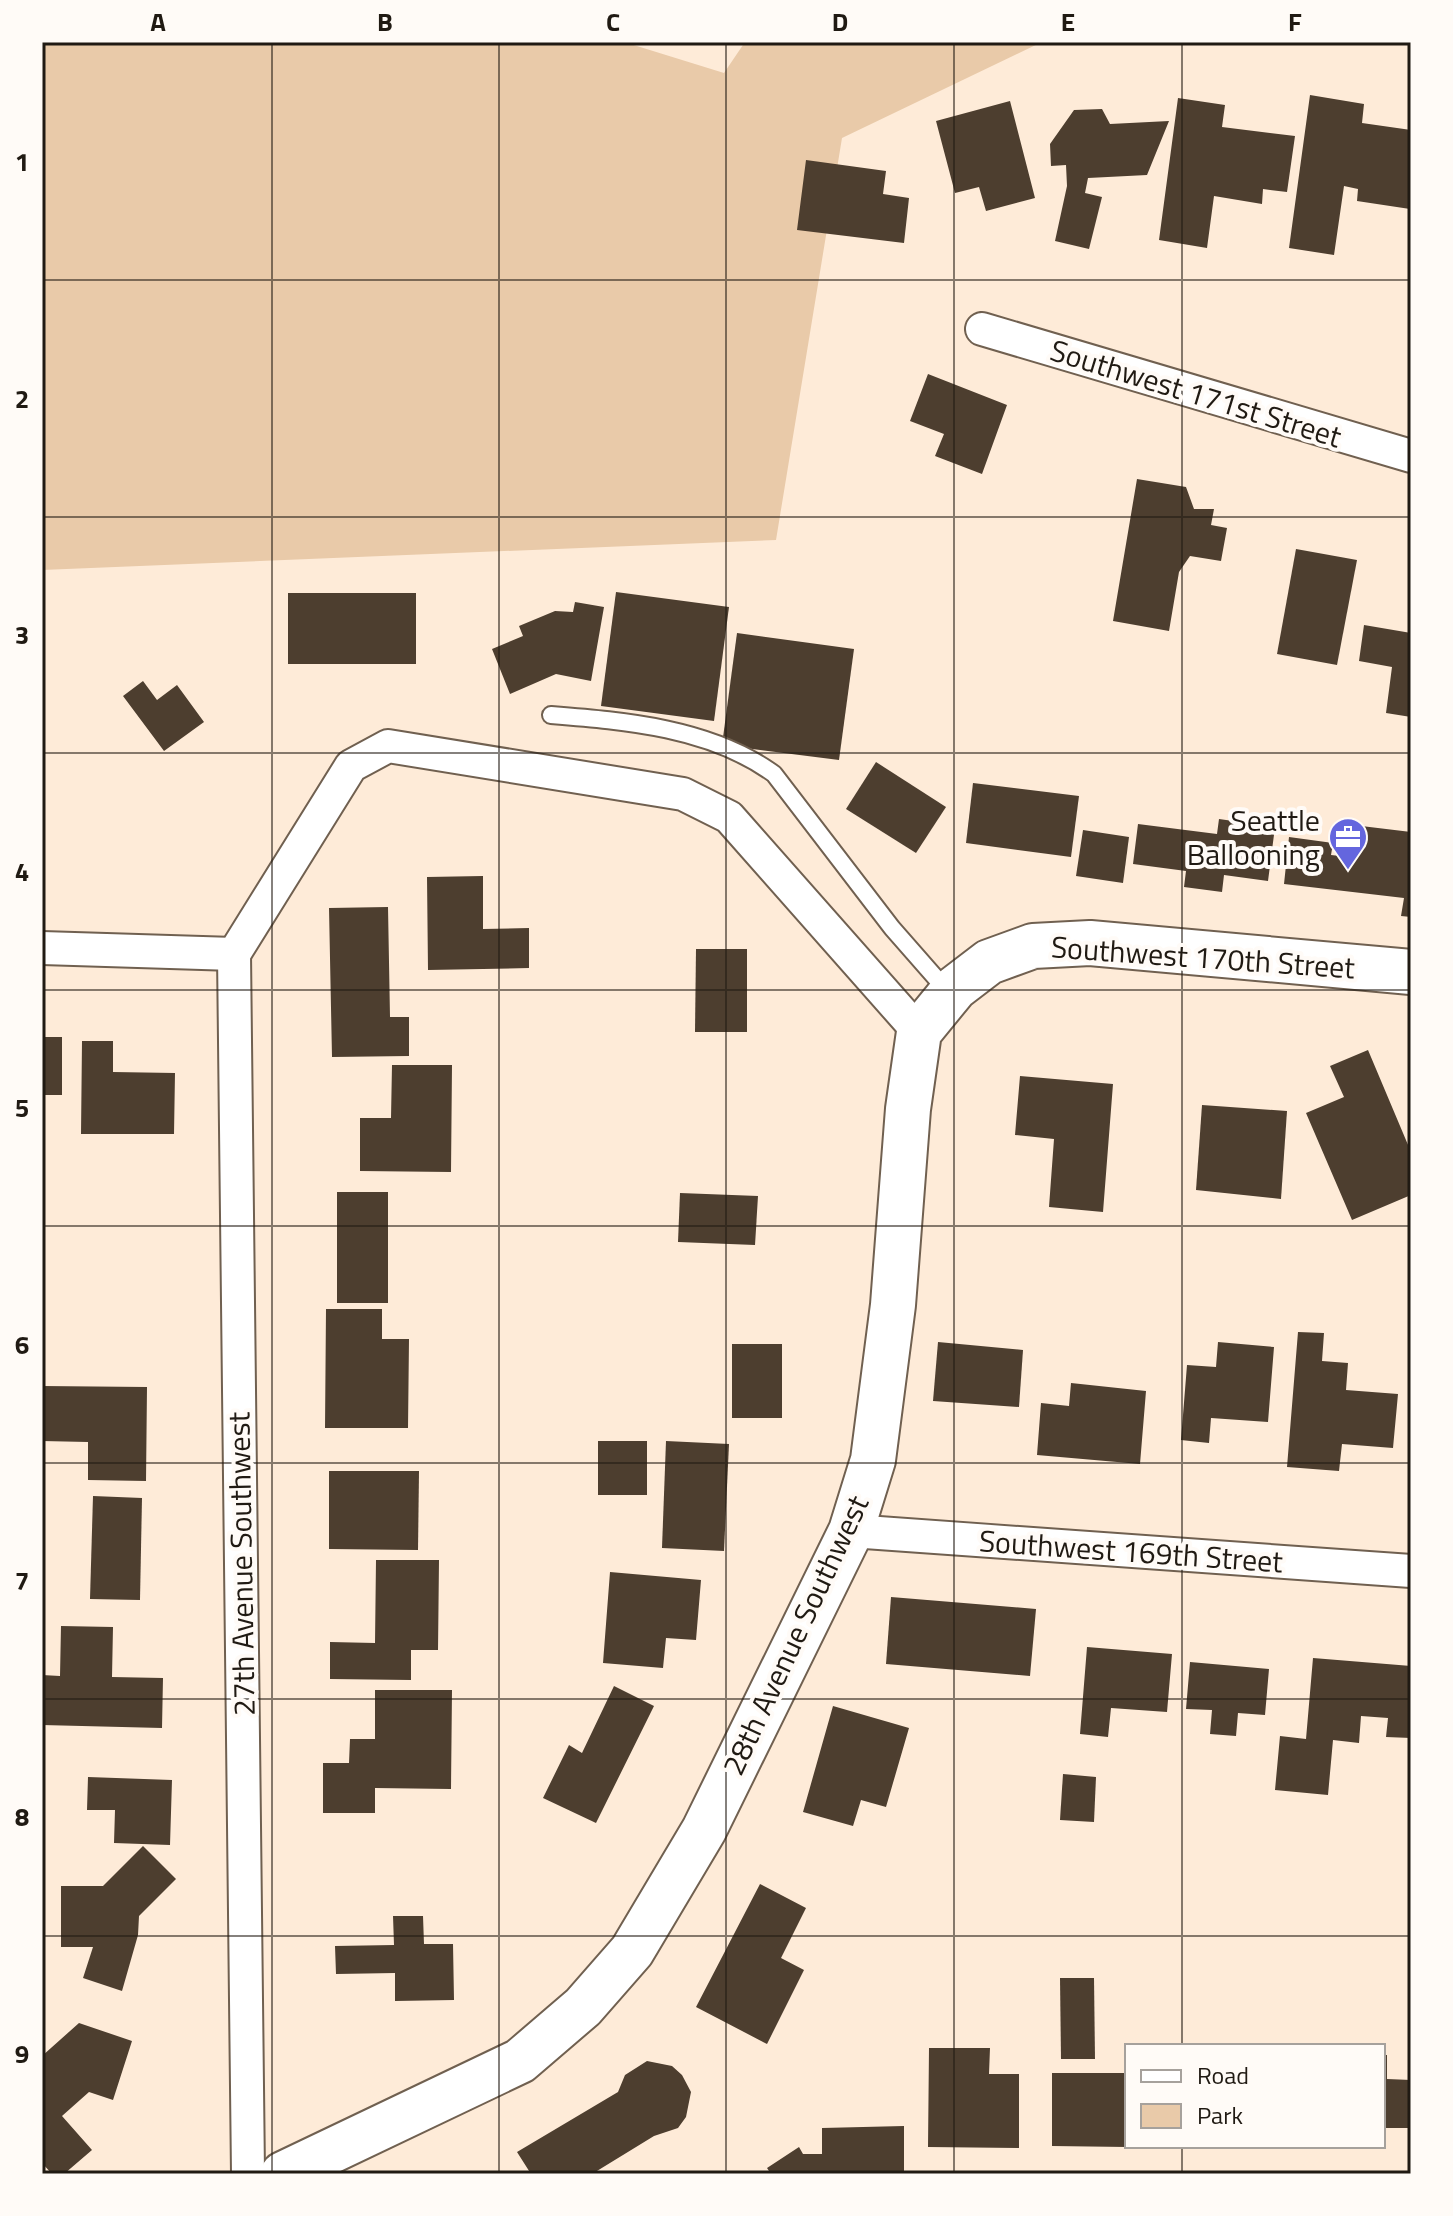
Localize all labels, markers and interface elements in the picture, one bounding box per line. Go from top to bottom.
text: A [150,2,166,41]
text: B [377,2,393,41]
text: C [606,2,620,41]
text: D [832,2,848,41]
text: E [1061,2,1075,41]
text: F [1288,2,1302,41]
text: 1 [15,142,29,181]
street label: Southwest 171st Street [1045,327,1348,459]
text: 2 [15,379,29,418]
text: 3 [15,615,29,654]
place label: Seattle Ballooning [1187,797,1320,877]
office icon: Seattle Ballooning [1327,816,1369,871]
text: 4 [15,852,29,891]
street label: Southwest 170th Street [1050,923,1357,991]
text: 5 [15,1088,29,1127]
text: 6 [15,1325,29,1364]
street label: 27th Avenue Southwest [215,1411,267,1716]
street label: 28th Avenue Southwest [710,1487,880,1783]
street label: Southwest 169th Street [978,1517,1285,1585]
text: 7 [15,1561,29,1600]
text: 8 [15,1797,29,1836]
text: 9 [15,2034,29,2073]
legend [1125,2044,1385,2148]
text: Road [1197,2057,1249,2093]
text: Park [1197,2097,1243,2133]

